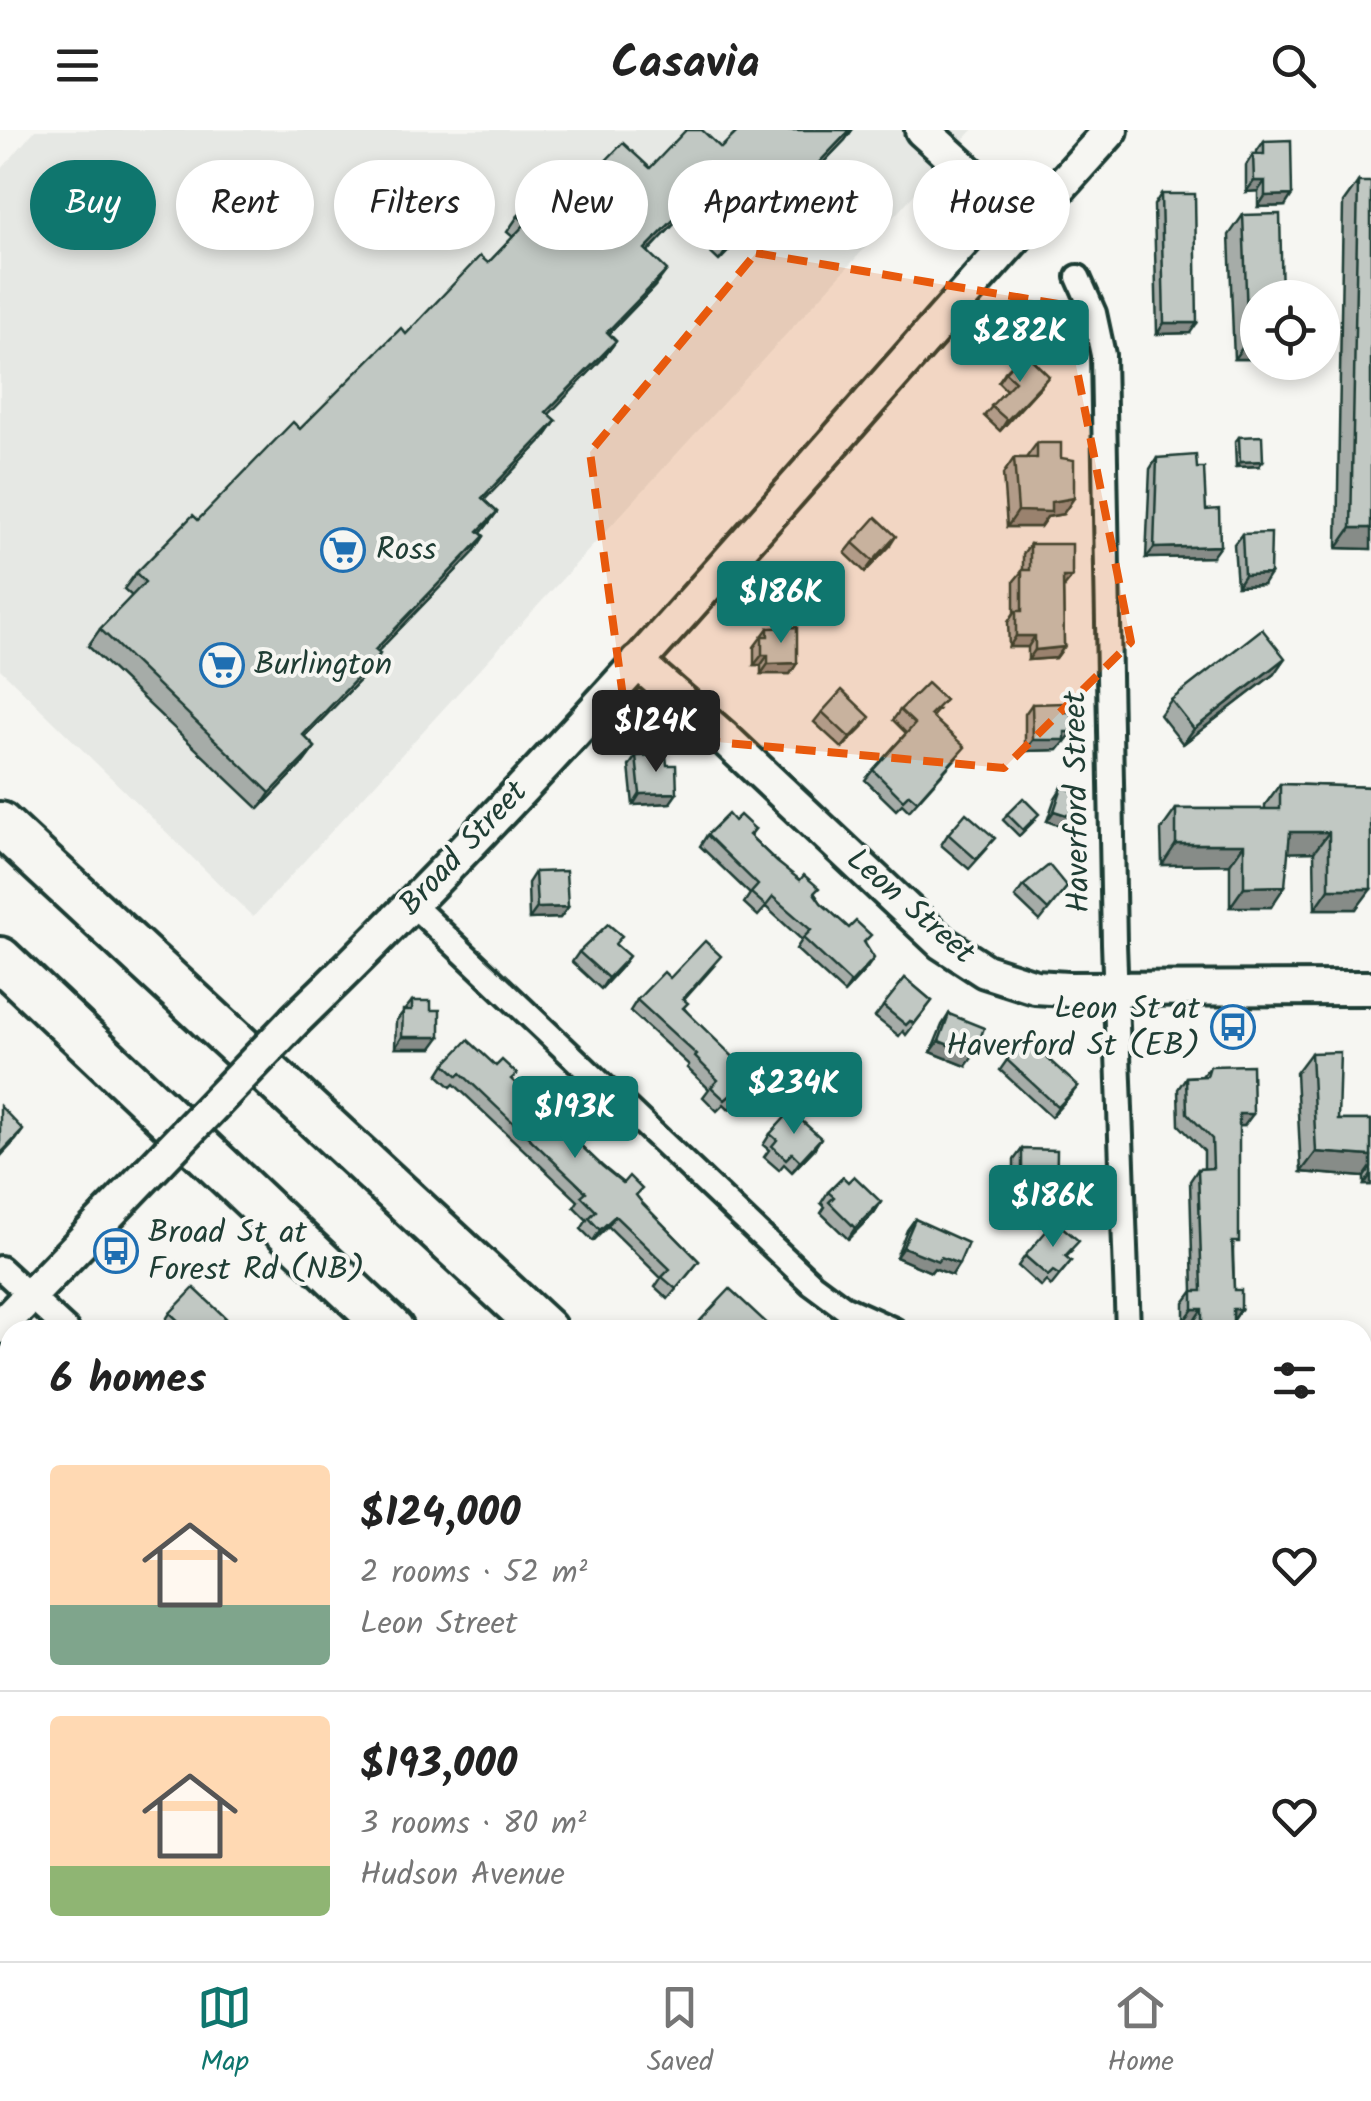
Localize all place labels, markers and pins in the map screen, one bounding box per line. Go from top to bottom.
pin: $282K [950,300,1090,385]
place label: Ross [376,525,437,576]
supermarket icon: Ross [320,527,366,573]
pin: $186K [711,561,851,646]
place label: Burlington [254,640,392,691]
supermarket icon: Burlington [199,642,245,688]
pin: $124K [586,690,726,775]
place label: Leon St at Haverford St (EB) [946,984,1201,1072]
bus stop icon: Leon St at Haverford St (EB) [1210,1004,1256,1050]
pin: $234K [724,1052,864,1137]
pin: $193K [505,1076,645,1161]
pin: $186K [983,1165,1123,1250]
place label: Broad St at Forest Rd (NB) [148,1208,364,1296]
bus stop icon: Broad St at Forest Rd (NB) [93,1228,139,1274]

